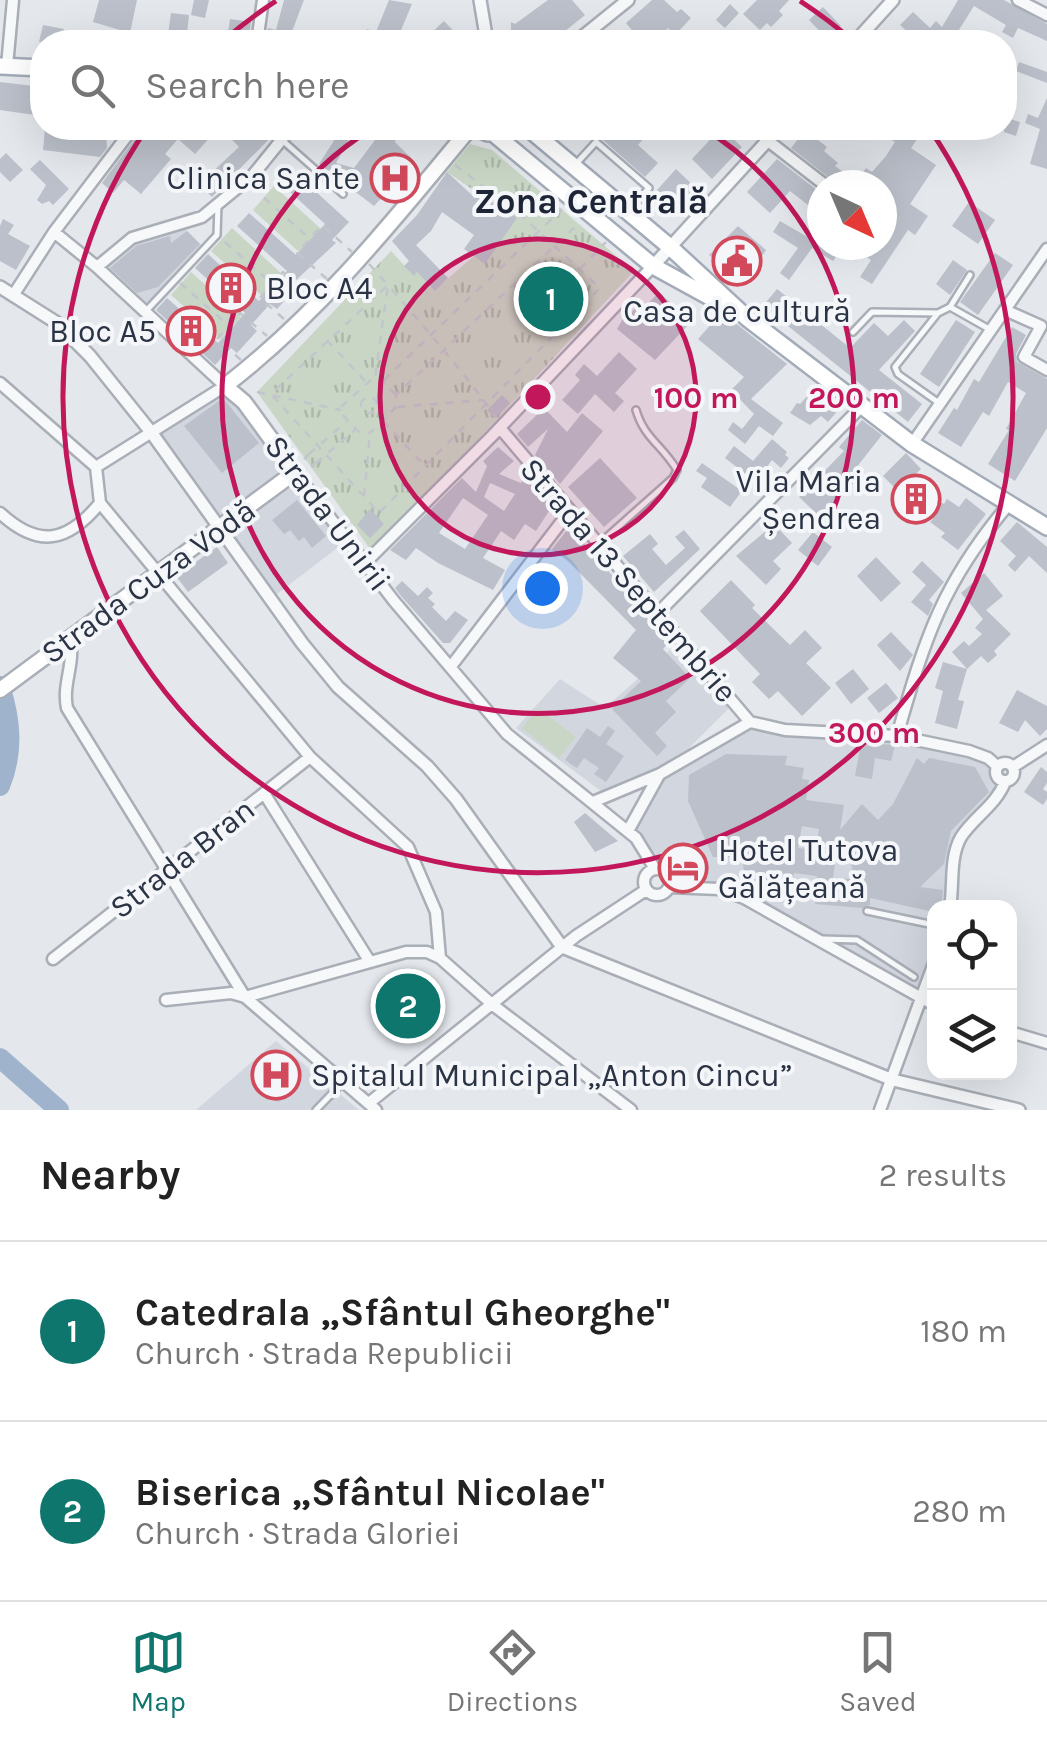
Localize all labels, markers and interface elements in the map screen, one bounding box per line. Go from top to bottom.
search box [30,30,1017,140]
icon: search [65,58,120,113]
text: Search here [145,63,349,108]
hospital icon: Clinica Sante [369,152,421,204]
place label: Clinica Sante [167,160,360,197]
north arrow [807,170,897,260]
district label: Zona Centrală [474,181,708,222]
public building icon: Casa de cultură [711,235,763,287]
building icon: Bloc A4 [205,262,257,314]
pin: 1 [518,262,584,336]
place label: Bloc A4 [266,270,373,307]
place label: Casa de cultură [623,293,851,330]
building icon: Bloc A5 [165,305,217,357]
place label: Bloc A5 [49,313,156,350]
centre of rings [520,379,556,415]
text: 100 m [654,380,738,416]
text: 200 m [808,380,900,416]
street label: Strada Unirii [257,428,398,598]
street label: Strada 13 Septembrie [513,451,745,710]
place label: Vila Maria Șendrea [736,463,881,537]
building icon: Vila Maria Șendrea [890,473,942,525]
street label: Strada Cuza Vodă [34,491,262,671]
your location [517,563,568,614]
text: 300 m [828,715,920,751]
street label: Strada Bran [103,791,262,926]
place label: Hotel Tutova Gălățeană [718,832,898,906]
hotel icon: Hotel Tutova Gălățeană [657,842,709,894]
map controls [927,900,1017,1080]
button: locate [927,900,1017,990]
pin: 2 [376,968,440,1044]
button: layers [927,990,1017,1080]
hospital icon: Spitalul Municipal „Anton Cincu” [250,1049,302,1101]
place label: Spitalul Municipal „Anton Cincu” [311,1057,793,1094]
text: Nearby [40,1150,180,1200]
text: 2 results [879,1157,1007,1194]
text: Catedrala „Sfântul Gheorghe" [135,1290,670,1335]
text: 1 [67,1313,78,1350]
text: 180 m [920,1313,1007,1350]
text: Church · Strada Republicii [135,1335,514,1372]
text: Biserica „Sfântul Nicolae" [135,1470,605,1515]
text: 2 [63,1493,82,1530]
text: 280 m [912,1493,1007,1530]
text: Church · Strada Gloriei [135,1515,460,1552]
tab: Map [130,1625,186,1718]
tab: Directions [447,1625,578,1718]
tab: Saved [839,1625,917,1718]

